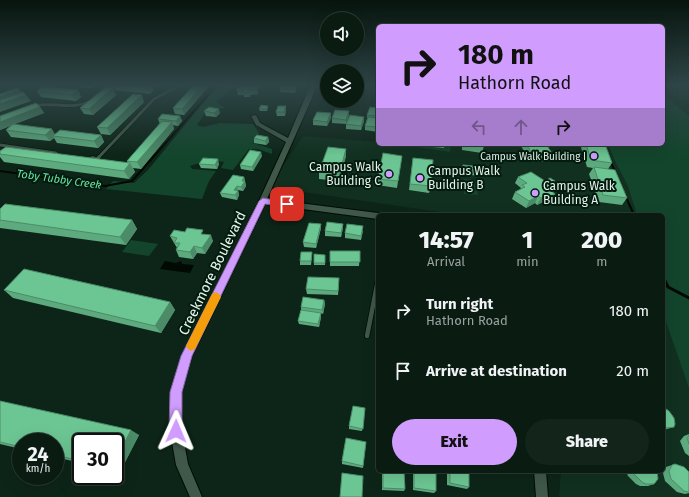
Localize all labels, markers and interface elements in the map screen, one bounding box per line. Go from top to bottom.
map controls [320,12,364,108]
button: sound [320,12,364,56]
text: 180 m [458,38,534,71]
icon: right [392,40,444,92]
button: layers [320,64,364,108]
text: Hathorn Road [458,72,571,94]
icon: left [468,116,490,138]
icon: ahead [510,116,532,138]
icon: right [552,116,574,138]
place label: Campus Walk Building I [480,151,586,163]
marker: Campus Walk Building I [589,151,599,161]
place label: Campus Walk Building C [309,160,382,188]
place label: Campus Walk Building B [428,164,501,192]
water label: Toby Tubby Creek [16,167,102,192]
marker: Campus Walk Building C [384,169,394,179]
marker: Campus Walk Building B [415,173,425,183]
place label: Campus Walk Building A [543,179,616,207]
pin [270,187,304,221]
marker: Campus Walk Building A [530,188,540,198]
icon: arrive [276,193,298,215]
street label: Creekmore Boulevard [175,209,250,338]
text: 14:57 [419,226,474,254]
text: 1 [522,226,533,254]
text: 200 [581,226,622,254]
text: Arrival [427,254,465,269]
text: min [516,254,539,269]
text: m [596,254,607,269]
text: Turn right [426,295,493,313]
icon: right [392,300,414,322]
text: 180 m [609,302,649,320]
text: Hathorn Road [426,313,508,328]
icon: arrive [392,360,414,382]
text: Arrive at destination [426,362,567,380]
text: 20 m [616,362,649,380]
position arrow [155,410,197,452]
button: Exit [392,419,517,465]
button: Share [525,419,649,465]
speed limit sign: 30 [72,433,124,485]
text: 24 [27,442,49,466]
text: km/h [26,463,50,475]

